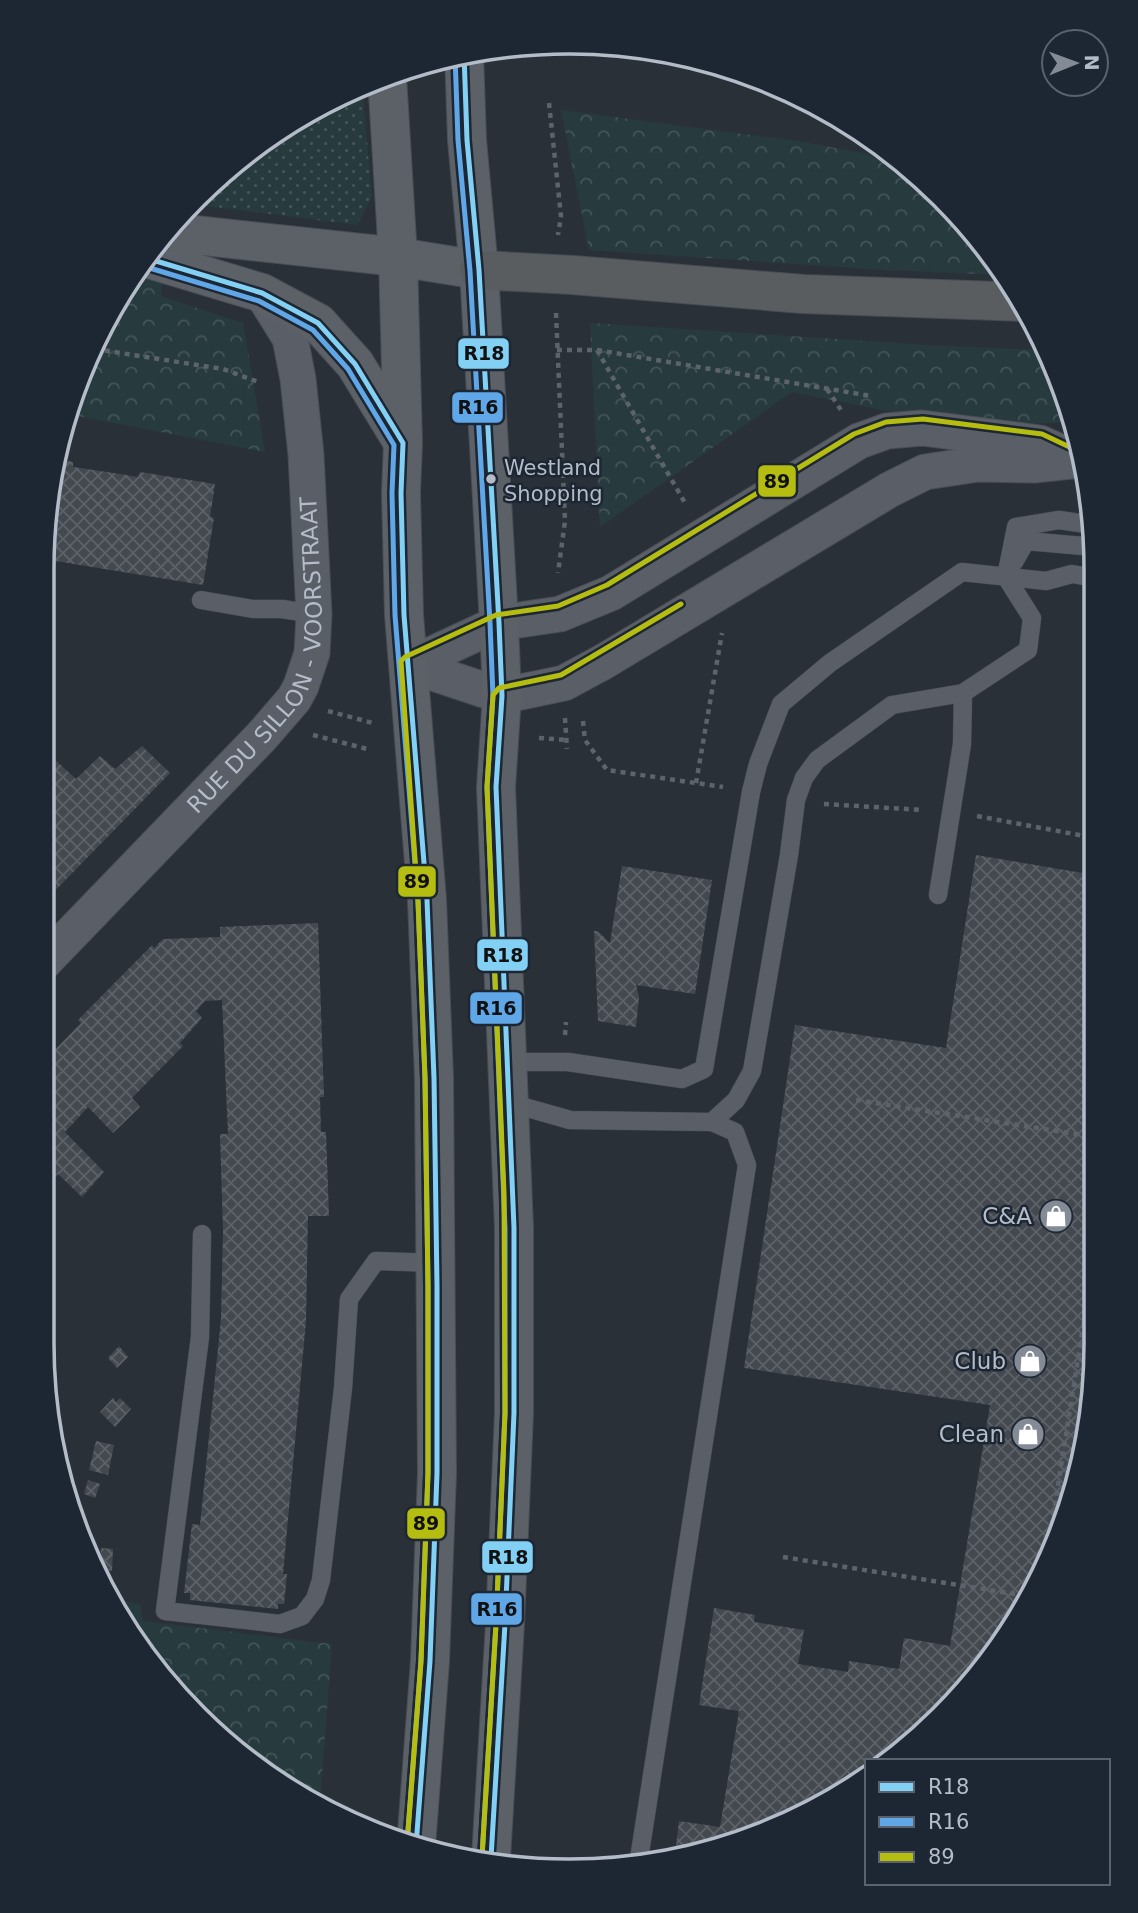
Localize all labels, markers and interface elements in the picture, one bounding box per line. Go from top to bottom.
north arrow [1040,28,1110,98]
text: N [1081,55,1103,71]
line badge: R18 [457,337,510,370]
text: R18 [463,342,505,364]
line badge: R16 [451,391,504,424]
text: R16 [457,396,499,418]
place label: Westland Shopping [504,456,603,506]
line badge: 89 [757,464,797,498]
text: 89 [764,470,790,492]
marker: Westland Shopping [484,472,498,486]
street label: RUE DU SILLON - VOORSTRAAT [182,495,327,818]
line badge: 89 [397,865,437,898]
text: 89 [404,870,430,892]
line badge: R18 [476,938,529,972]
text: R18 [482,944,524,966]
line badge: R16 [469,991,523,1025]
text: R16 [475,997,517,1019]
shop icon: C&A [1037,1197,1075,1235]
place label: C&A [982,1203,1032,1229]
shop icon: Club [1011,1342,1049,1380]
place label: Club [954,1348,1006,1374]
shop icon: Clean [1009,1415,1047,1453]
place label: Clean [939,1421,1004,1447]
line badge: 89 [406,1507,446,1540]
text: 89 [413,1512,439,1534]
line badge: R18 [481,1540,534,1574]
text: R18 [487,1546,529,1568]
line badge: R16 [470,1592,523,1626]
text: R16 [476,1598,518,1620]
legend [865,1759,1110,1885]
text: R18 [928,1775,969,1799]
text: R16 [928,1810,969,1834]
text: 89 [928,1845,955,1869]

